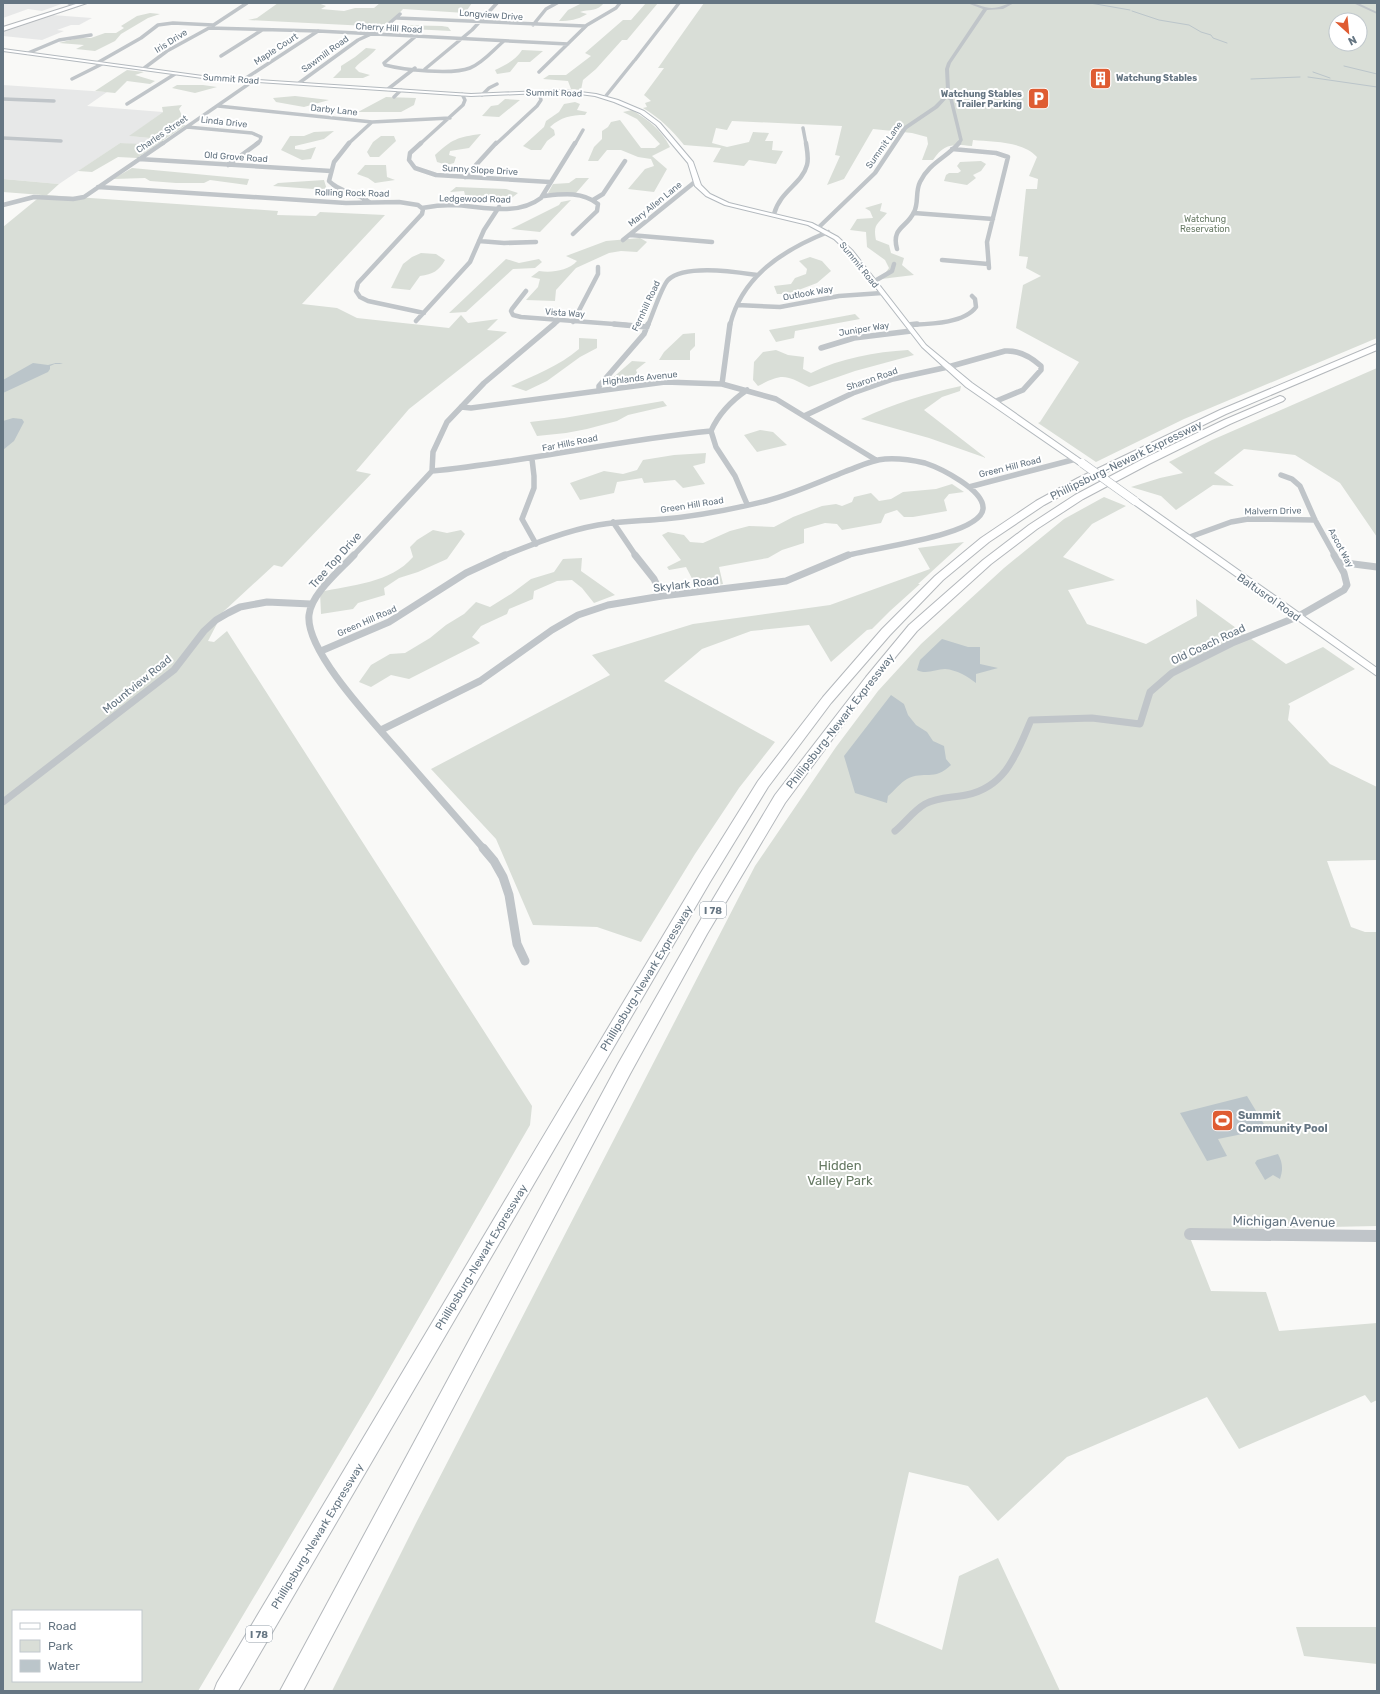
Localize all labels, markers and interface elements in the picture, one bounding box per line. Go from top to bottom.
street label: Longview Drive [459,8,523,22]
north arrow [1328,12,1368,52]
street label: Cherry Hill Road [355,21,423,35]
street label: Iris Drive [153,27,189,55]
street label: Maple Court [252,31,300,67]
text: N [1346,33,1359,48]
street label: Sawmill Road [299,34,351,74]
building icon: Watchung Stables [1087,65,1113,91]
street label: Summit Road [203,72,259,86]
place label: Watchung Stables [1116,73,1197,84]
parking icon: Watchung Stables Trailer Parking [1025,86,1051,112]
street label: Summit Road [526,88,582,98]
place label: Watchung Stables Trailer Parking [941,89,1022,110]
street label: Darby Lane [310,103,358,117]
street label: Charles Street [134,113,190,155]
street label: Linda Drive [200,115,248,129]
street label: Summit Lane [864,120,904,170]
street label: Old Grove Road [204,150,268,164]
street label: Sunny Slope Drive [442,163,518,177]
street label: Mary Allen Lane [626,179,684,229]
street label: Rolling Rock Road [315,187,389,199]
street label: Ledgewood Road [439,193,511,205]
park label: Watchung Reservation [1180,214,1230,234]
street label: Summit Road [837,240,881,290]
street label: Fernhill Road [630,279,662,333]
street label: Outlook Way [782,284,834,302]
street label: Vista Way [545,307,585,319]
street label: Juniper Way [838,320,890,338]
street label: Sharon Road [845,366,899,392]
street label: Highlands Avenue [602,369,678,387]
street label: Phillipsburg-Newark Expressway [1048,418,1204,503]
street label: Far Hills Road [541,433,599,453]
street label: Green Hill Road [978,454,1042,480]
street label: Green Hill Road [660,495,724,515]
street label: Malvern Drive [1244,506,1302,516]
street label: Ascot Way [1326,527,1356,569]
street label: Tree Top Drive [307,529,364,591]
street label: Baltusrol Road [1234,571,1303,624]
street label: Skylark Road [653,574,720,595]
street label: Green Hill Road [336,603,398,639]
street label: Old Coach Road [1169,622,1247,667]
street label: Phillipsburg-Newark Expressway [784,651,897,791]
street label: Mountview Road [100,653,174,716]
road number: I 78 [700,902,726,918]
street label: Phillipsburg-Newark Expressway [598,903,695,1053]
sports icon: Summit Community Pool [1210,1108,1236,1134]
place label: Summit Community Pool [1238,1109,1328,1135]
park label: Hidden Valley Park [807,1158,873,1188]
street label: Phillipsburg-Newark Expressway [433,1182,530,1332]
street label: Michigan Avenue [1232,1213,1336,1231]
street label: Phillipsburg-Newark Expressway [269,1461,366,1611]
legend [12,1610,142,1682]
text: Road [48,1619,76,1633]
road number: I 78 [246,1626,272,1642]
text: Park [48,1639,74,1653]
text: Water [48,1659,80,1673]

